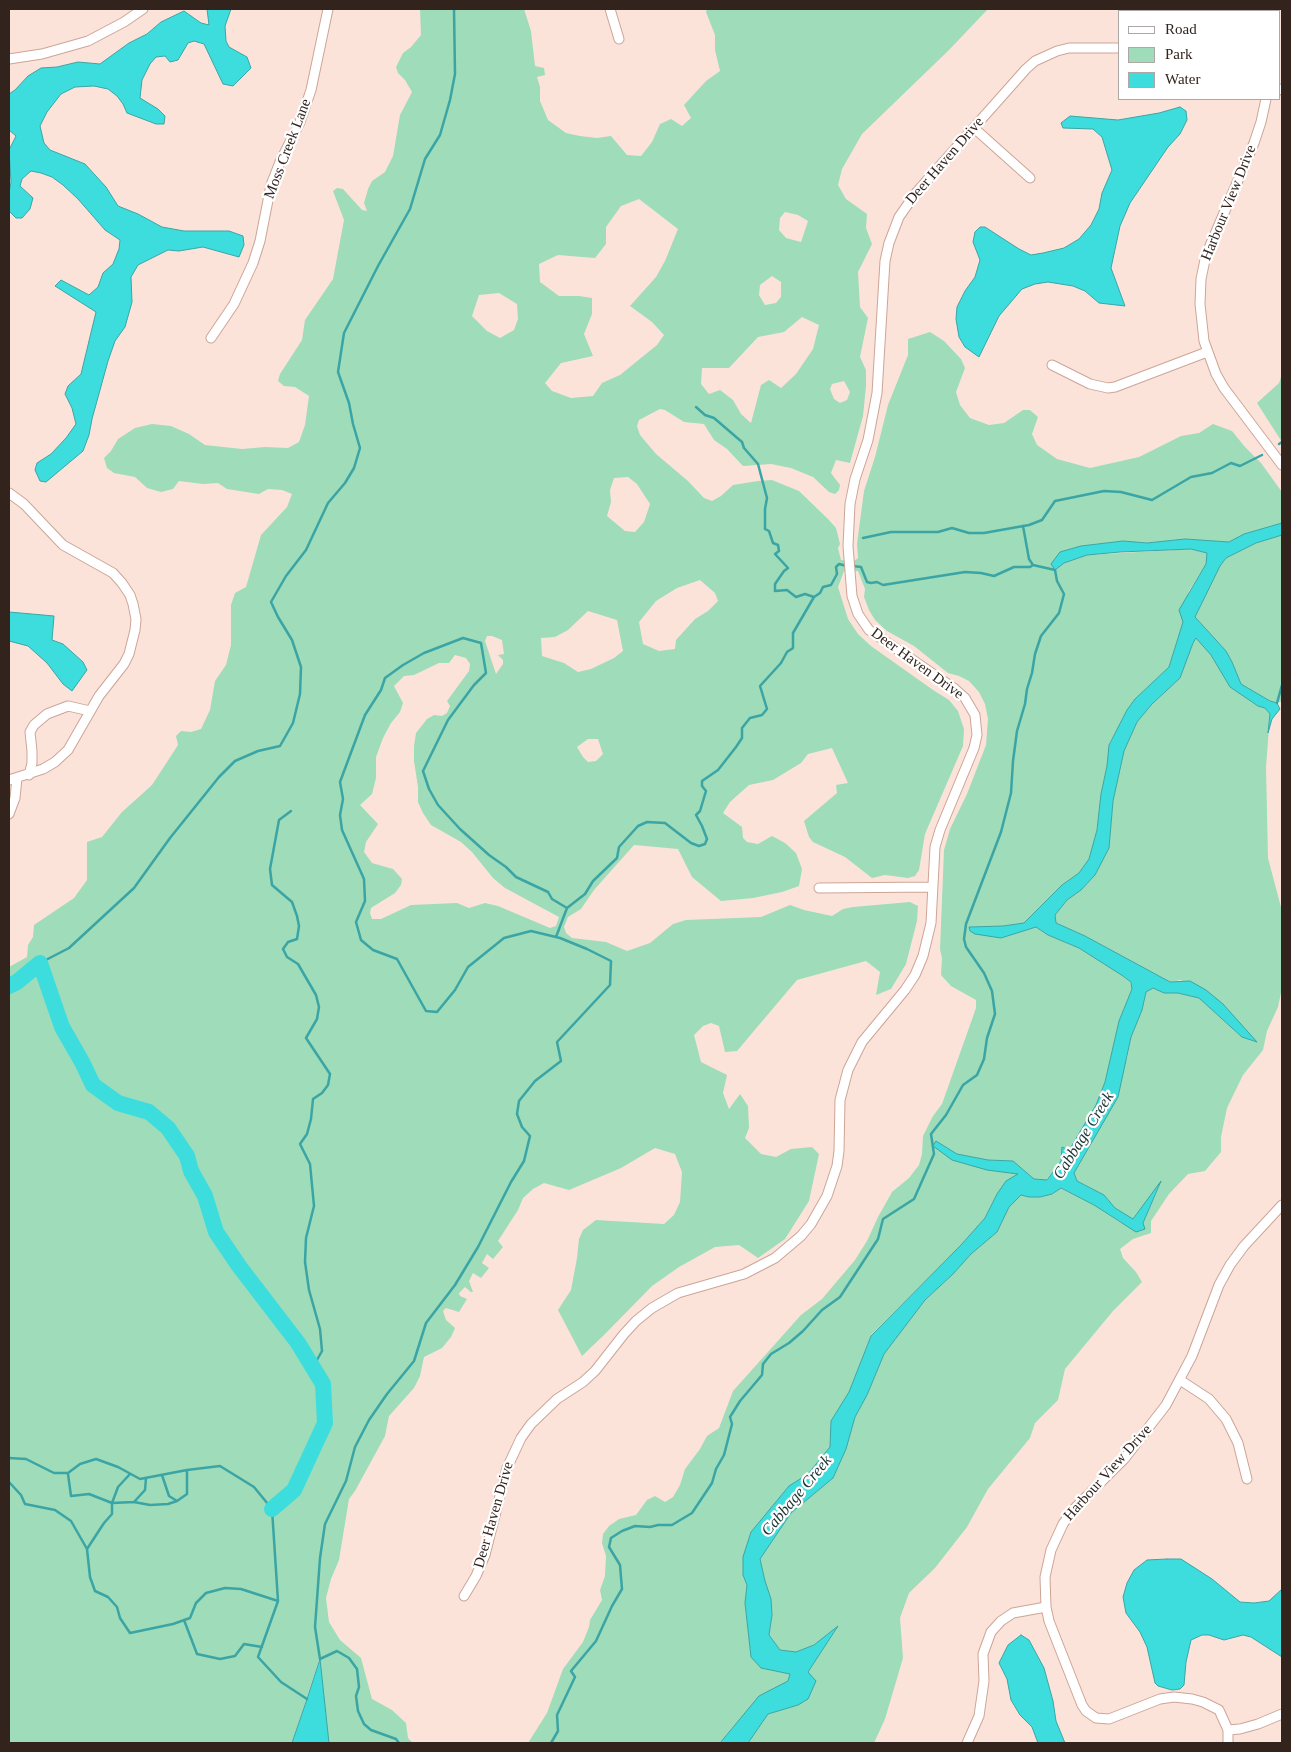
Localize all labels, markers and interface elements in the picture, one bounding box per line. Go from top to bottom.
legend [1118,10,1281,100]
text: Road [1165,21,1197,37]
text: Park [1165,46,1193,62]
text: Water [1165,71,1200,87]
street label: Moss Creek Lane [261,96,315,202]
street label: Deer Haven Drive [902,114,988,208]
street label: Harbour View Drive [1198,143,1260,263]
street label: Deer Haven Drive [867,624,967,704]
water label: Cabbage Creek [1050,1089,1118,1183]
street label: Harbour View Drive [1060,1421,1156,1525]
water label: Cabbage Creek [758,1452,836,1540]
street label: Deer Haven Drive [470,1460,518,1570]

